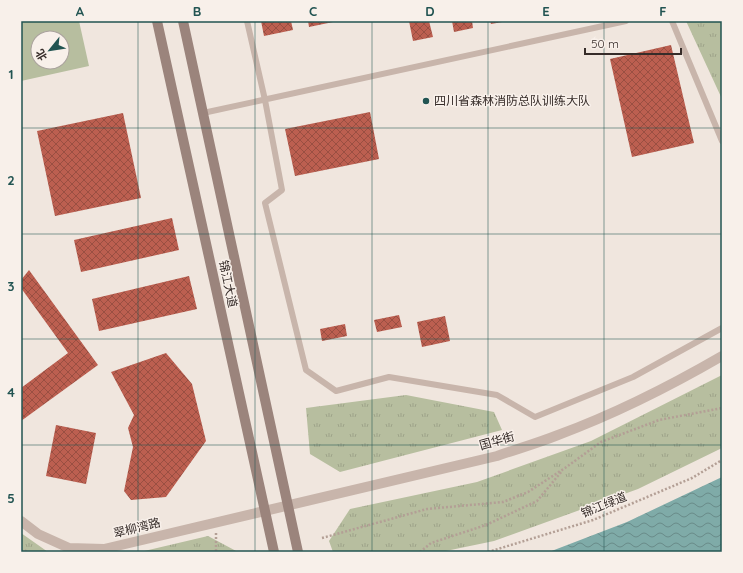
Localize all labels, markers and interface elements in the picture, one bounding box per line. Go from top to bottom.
text: A [76,3,85,19]
text: B [193,3,201,19]
text: C [309,3,317,19]
text: D [425,3,435,19]
text: E [542,3,550,19]
text: F [659,3,667,19]
north arrow [30,30,70,70]
scale bar [585,30,681,56]
text: 50 m [591,36,619,51]
text: 北 [33,47,50,63]
text: 1 [8,66,14,82]
place label: 四川省森林消防总队训练大队 [434,93,590,108]
marker: 四川省森林消防总队训练大队 [421,96,431,106]
text: 2 [7,172,15,188]
street label: 锦江大道 [216,259,241,309]
text: 3 [8,278,15,294]
text: 4 [7,384,15,400]
street label: 国华街 [477,428,516,453]
street label: 锦江绿道 [579,489,629,520]
text: 5 [7,490,15,506]
street label: 翠柳湾路 [112,514,162,541]

